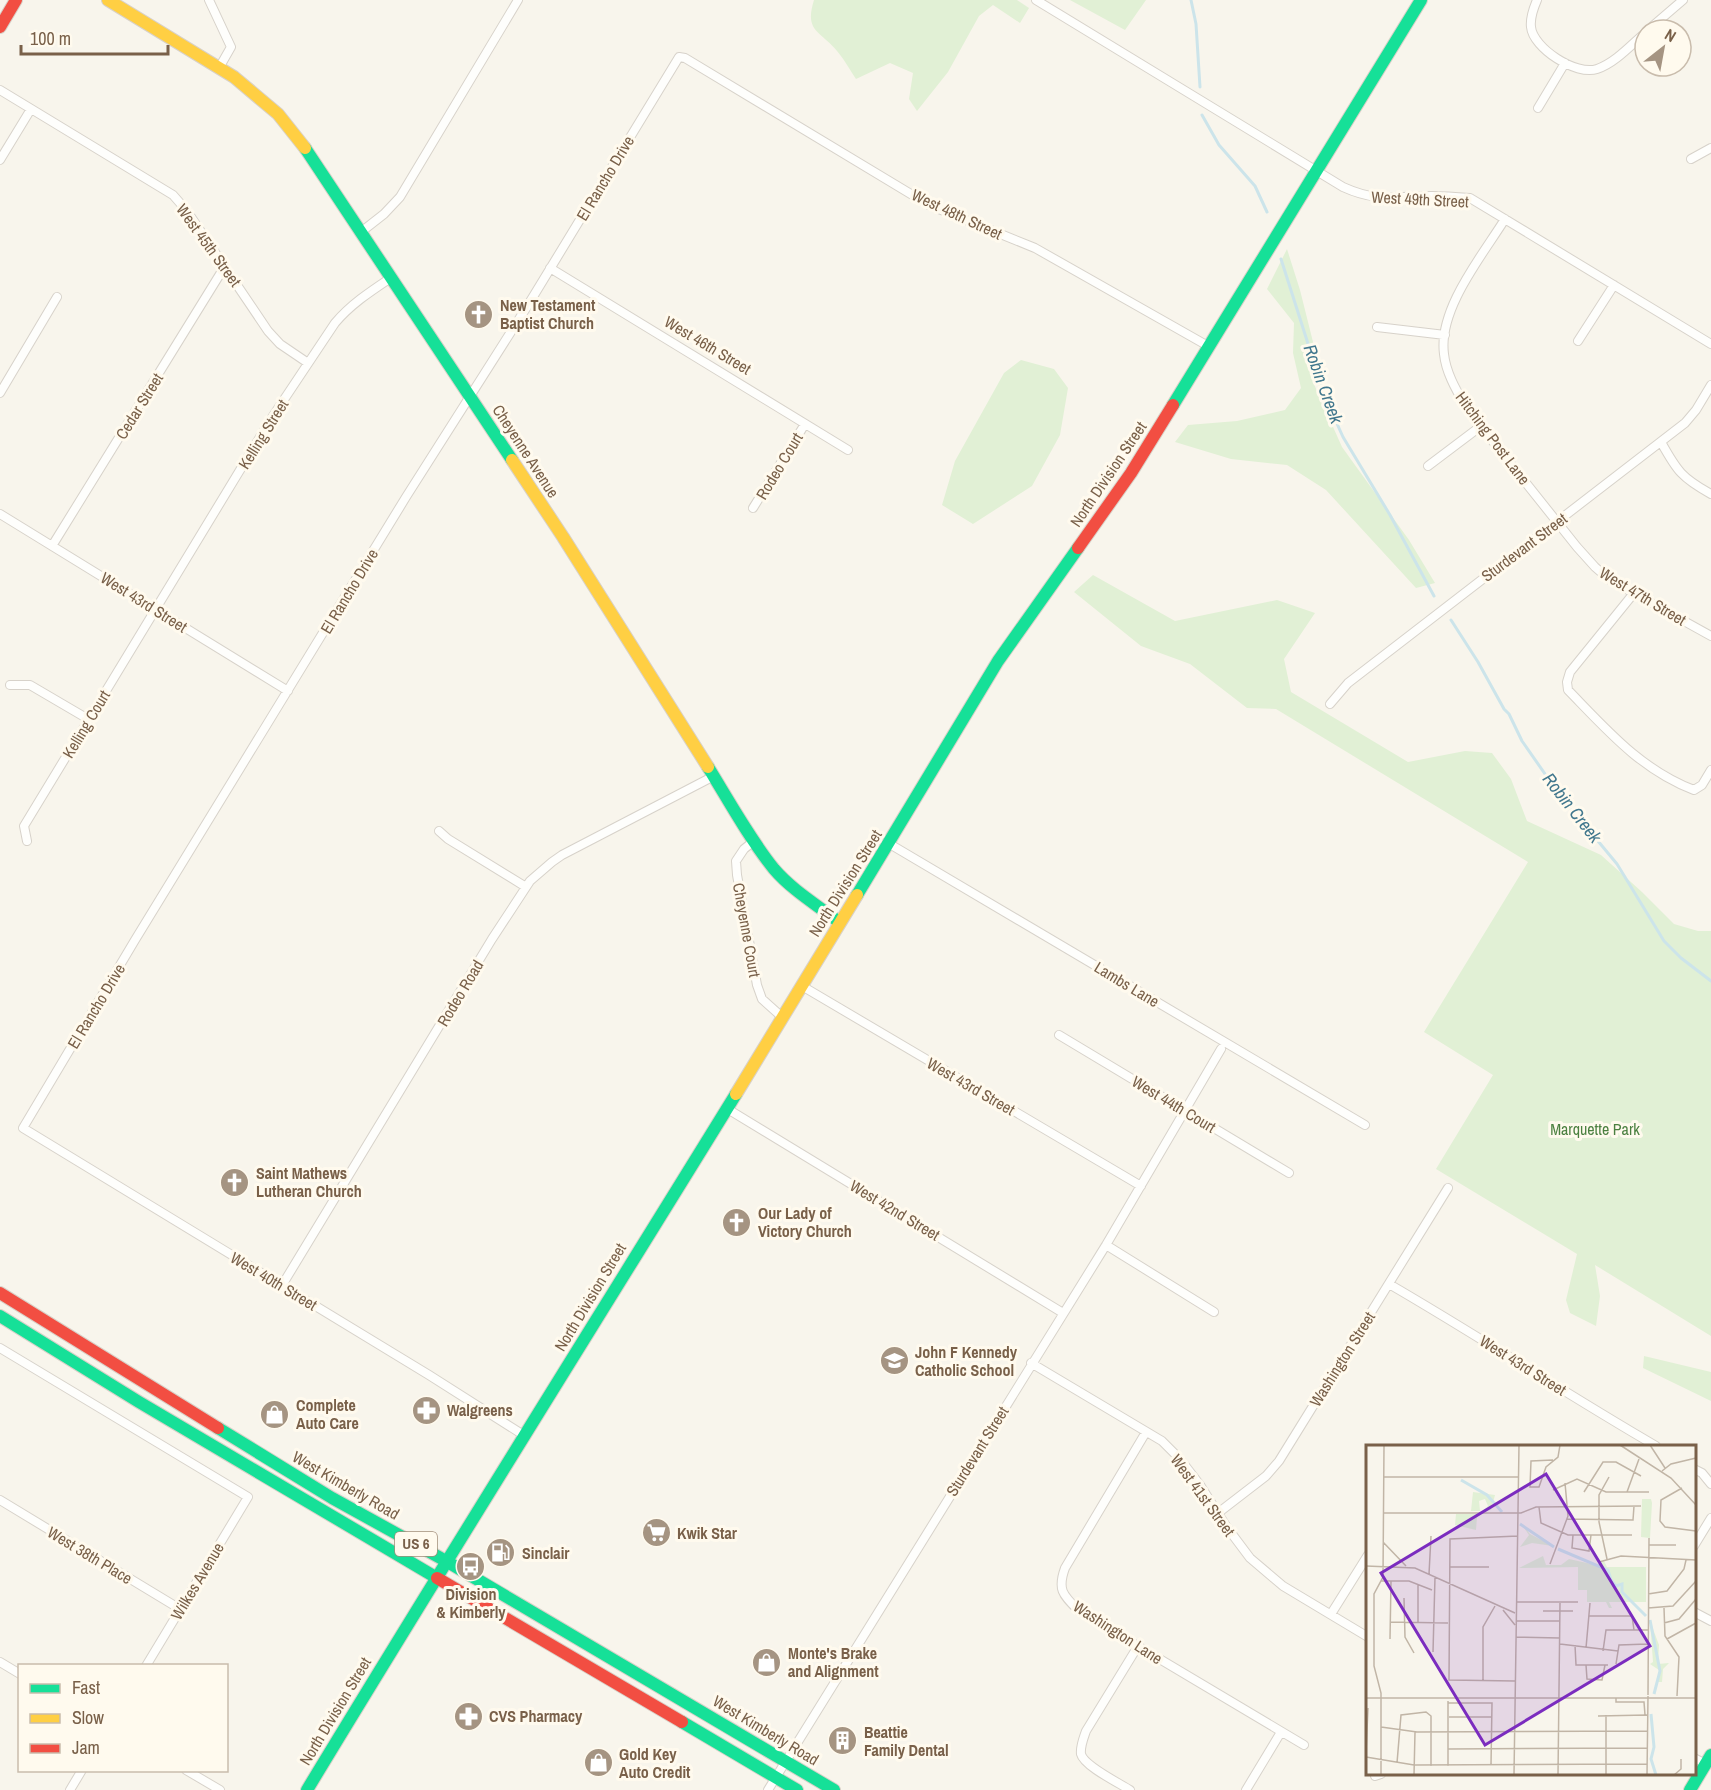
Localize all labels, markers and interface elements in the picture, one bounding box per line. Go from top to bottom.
scale bar [21,18,168,56]
north arrow [1633,18,1693,78]
text: N [1661,23,1680,47]
text: 100 m [30,26,71,51]
street label: El Rancho Drive [571,131,639,225]
street label: West 48th Street [908,183,1006,245]
street label: West 49th Street [1371,185,1470,213]
street label: West 45th Street [171,199,247,291]
place label: New Testament Baptist Church [500,294,596,334]
church icon: New Testament Baptist Church [463,298,495,330]
street label: West 46th Street [661,310,756,380]
water label: Robin Creek [1298,341,1350,428]
street label: Cedar Street [110,368,168,443]
street label: Hitching Post Lane [1451,387,1535,489]
street label: Kelling Street [233,394,293,473]
street label: Cheyenne Avenue [488,400,564,502]
street label: North Division Street [1065,417,1152,531]
street label: Rodeo Court [750,428,808,504]
street label: Sturdevant Street [1477,507,1572,587]
street label: El Rancho Drive [315,544,383,638]
street label: West 47th Street [1596,561,1691,631]
street label: West 43rd Street [97,567,192,638]
street label: Kelling Court [57,686,115,762]
water label: Robin Creek [1537,767,1608,849]
street label: North Division Street [803,825,887,941]
street label: Cheyenne Court [728,881,766,979]
street label: Rodeo Road [432,956,488,1030]
street label: Lambs Lane [1090,956,1164,1012]
street label: El Rancho Drive [62,959,130,1053]
street label: West 43rd Street [923,1052,1019,1120]
street label: West 44th Court [1128,1070,1221,1138]
park label: Marquette Park [1550,1118,1640,1140]
place label: Saint Mathews Lutheran Church [256,1162,362,1202]
church icon: Saint Mathews Lutheran Church [219,1166,251,1198]
street label: West 42nd Street [846,1175,944,1246]
place label: Our Lady of Victory Church [758,1202,852,1242]
church icon: Our Lady of Victory Church [721,1206,753,1238]
street label: North Division Street [549,1239,631,1355]
street label: West 40th Street [227,1246,322,1316]
street label: Washington Street [1304,1307,1380,1411]
street label: West 43rd Street [1476,1330,1571,1401]
place label: John F Kennedy Catholic School [915,1341,1018,1381]
school or university icon: John F Kennedy Catholic School [878,1345,910,1377]
place label: Complete Auto Care [296,1394,359,1434]
pharmacy icon: Walgreens [410,1394,442,1426]
shop icon: Complete Auto Care [259,1398,291,1430]
place label: Walgreens [447,1399,513,1421]
street label: Sturdevant Street [941,1402,1014,1500]
street label: West Kimberly Road [288,1445,404,1525]
inset map [1366,1445,1696,1775]
street label: West 41st Street [1166,1449,1241,1541]
supermarket icon: Kwik Star [640,1517,672,1549]
street label: West 38th Place [43,1521,137,1589]
place label: Kwik Star [677,1522,738,1544]
road number: US 6 [395,1532,437,1556]
fuel station icon: Sinclair [485,1537,517,1569]
street label: Wilkes Avenue [165,1538,229,1624]
place label: Sinclair [522,1542,570,1564]
bus stop icon: Division & Kimberly [455,1550,487,1582]
place label: Division & Kimberly [436,1583,506,1623]
street label: Washington Lane [1069,1595,1167,1669]
place label: Monte's Brake and Alignment [788,1642,879,1682]
shop icon: Monte's Brake and Alignment [751,1646,783,1678]
street label: North Division Street [294,1653,376,1769]
legend [18,1664,228,1772]
text: Fast [72,1675,100,1700]
street label: West Kimberly Road [709,1690,823,1770]
pharmacy icon: CVS Pharmacy [452,1700,484,1732]
text: Slow [72,1705,104,1730]
place label: CVS Pharmacy [489,1705,583,1727]
place label: Beattie Family Dental [864,1721,949,1761]
building icon: Beattie Family Dental [827,1725,859,1757]
text: Jam [72,1735,100,1760]
place label: Gold Key Auto Credit [619,1743,691,1783]
shop icon: Gold Key Auto Credit [582,1747,614,1779]

